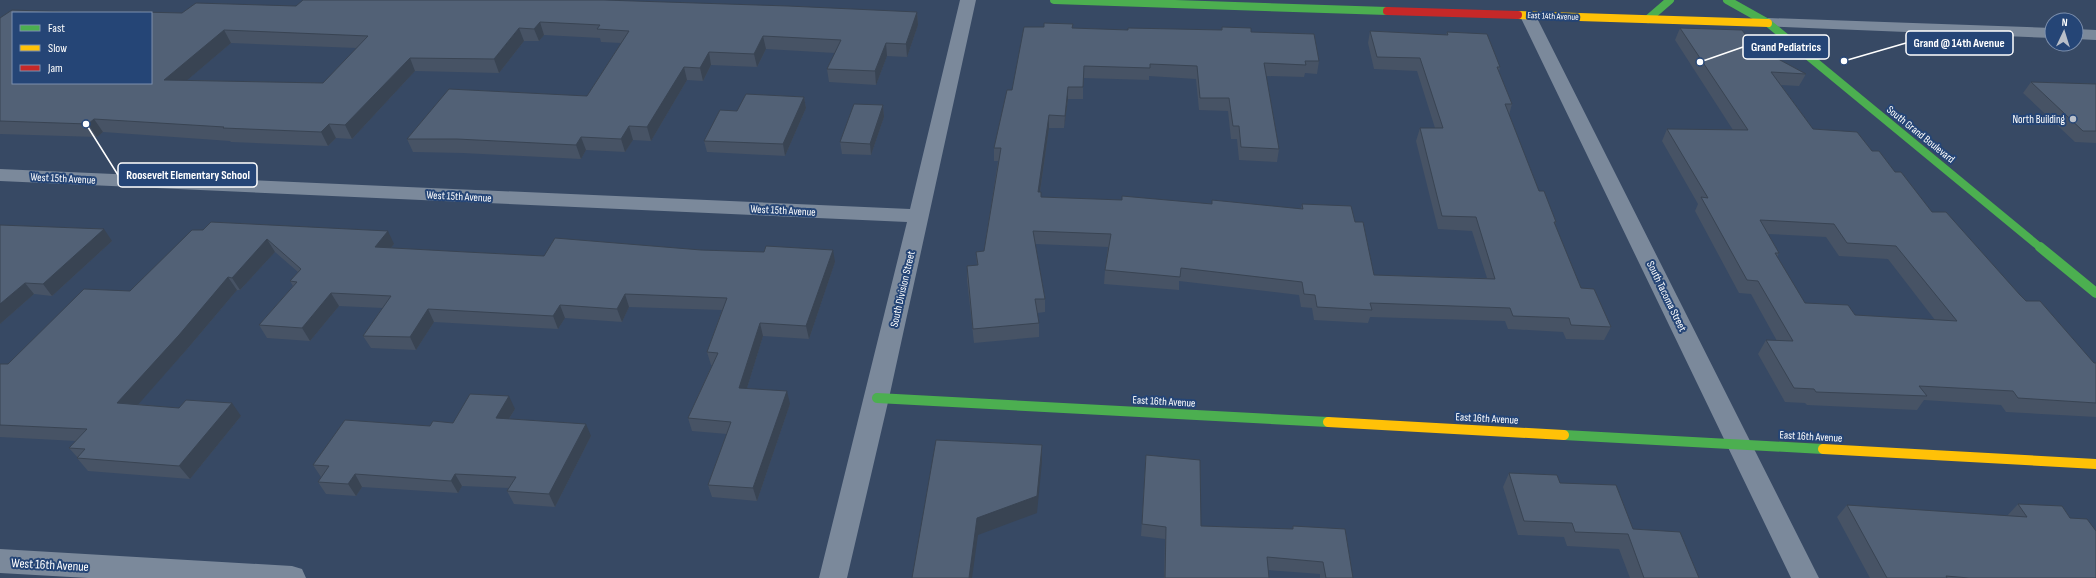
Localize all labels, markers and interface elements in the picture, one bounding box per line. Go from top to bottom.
street label: East 14th Avenue [1527,10,1579,23]
legend [12,12,152,84]
north arrow [2044,12,2084,52]
text: N [2061,16,2068,29]
text: Fast [48,21,65,36]
callout: Grand @ 14th Avenue [1906,31,2013,55]
callout: Grand Pediatrics [1743,35,1829,59]
text: Grand @ 14th Avenue [1913,36,2005,51]
text: Grand Pediatrics [1751,40,1821,55]
text: Slow [48,41,67,56]
text: Jam [47,61,63,76]
street label: South Grand Boulevard [1884,103,1958,166]
place label: North Building [2012,113,2066,126]
marker: North Building [2068,114,2078,124]
callout: Roosevelt Elementary School [118,163,257,187]
text: Roosevelt Elementary School [126,168,250,183]
street label: West 15th Avenue [30,170,96,187]
street label: West 15th Avenue [426,188,492,205]
street label: West 15th Avenue [750,202,816,219]
street label: South Division Street [887,249,918,328]
street label: South Tacoma Street [1644,259,1690,334]
street label: East 16th Avenue [1132,393,1196,410]
street label: East 16th Avenue [1455,410,1519,427]
street label: East 16th Avenue [1779,428,1843,445]
street label: West 16th Avenue [11,555,89,575]

